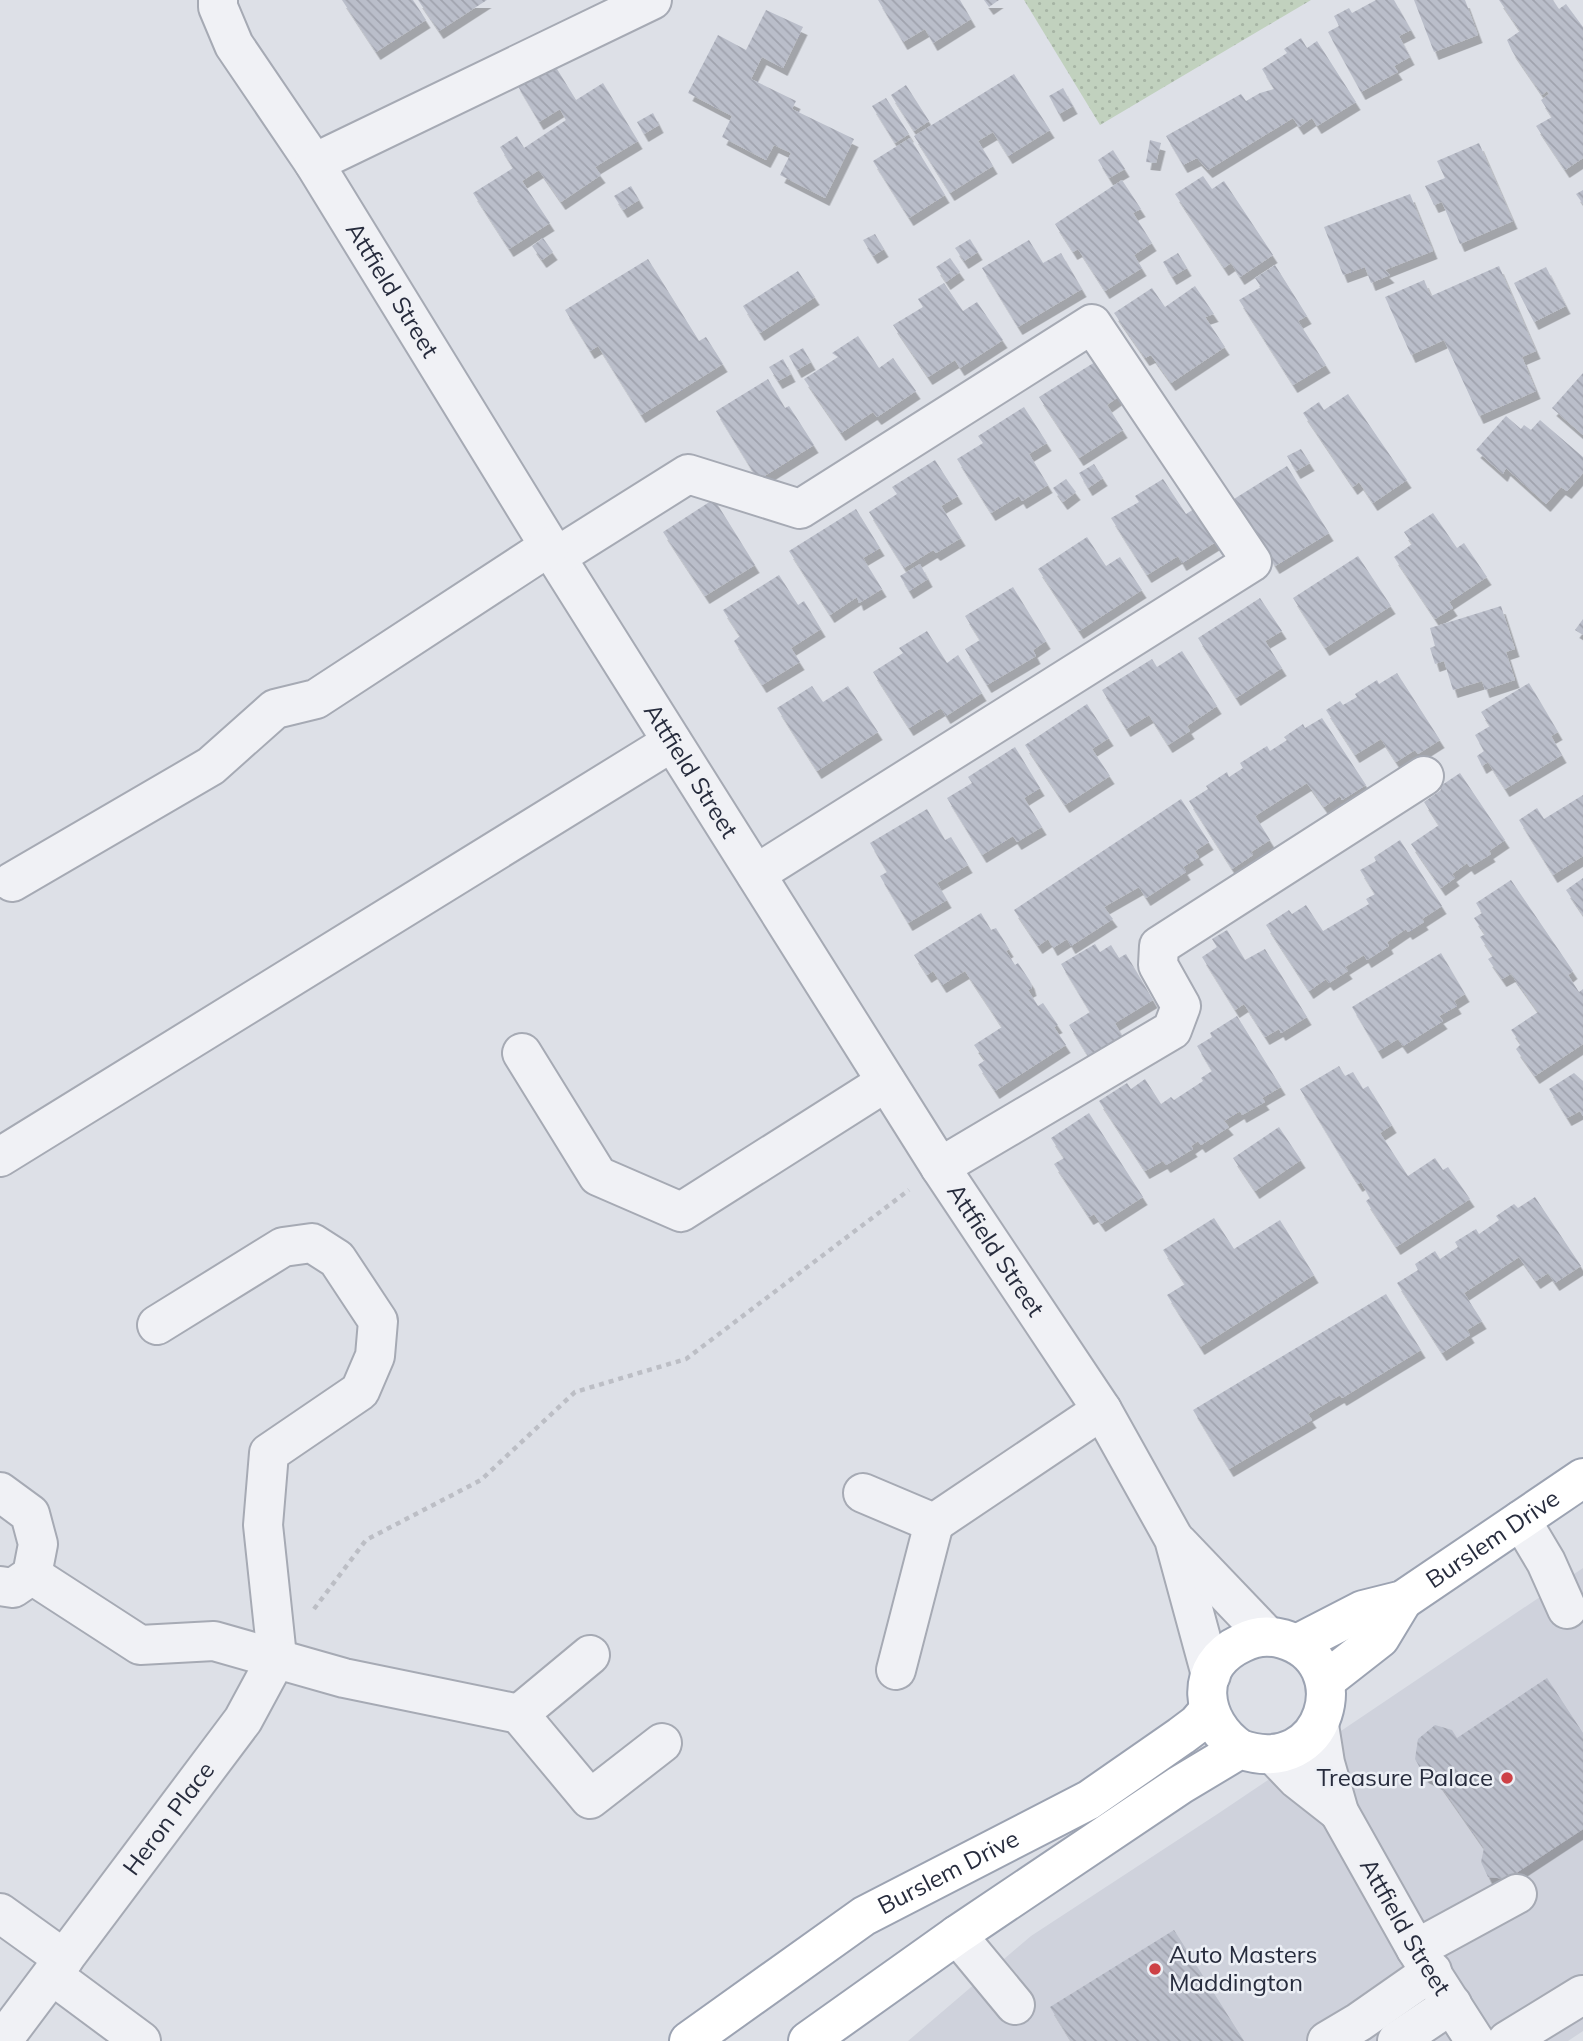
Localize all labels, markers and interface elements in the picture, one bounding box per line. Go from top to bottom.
street label: Attfield Street [340,216,446,363]
street label: Attfield Street [638,697,745,843]
street label: Attfield Street [941,1177,1051,1322]
street label: Burslem Drive [1420,1482,1565,1594]
street label: Heron Place [116,1755,220,1881]
place label: Treasure Palace [1316,1762,1493,1792]
marker: Treasure Palace [1499,1770,1515,1786]
street label: Burslem Drive [872,1823,1024,1920]
street label: Attfield Street [1354,1853,1458,2000]
place label: Auto Masters Maddington [1169,1939,1317,1997]
marker: Auto Masters Maddington [1147,1961,1163,1977]

